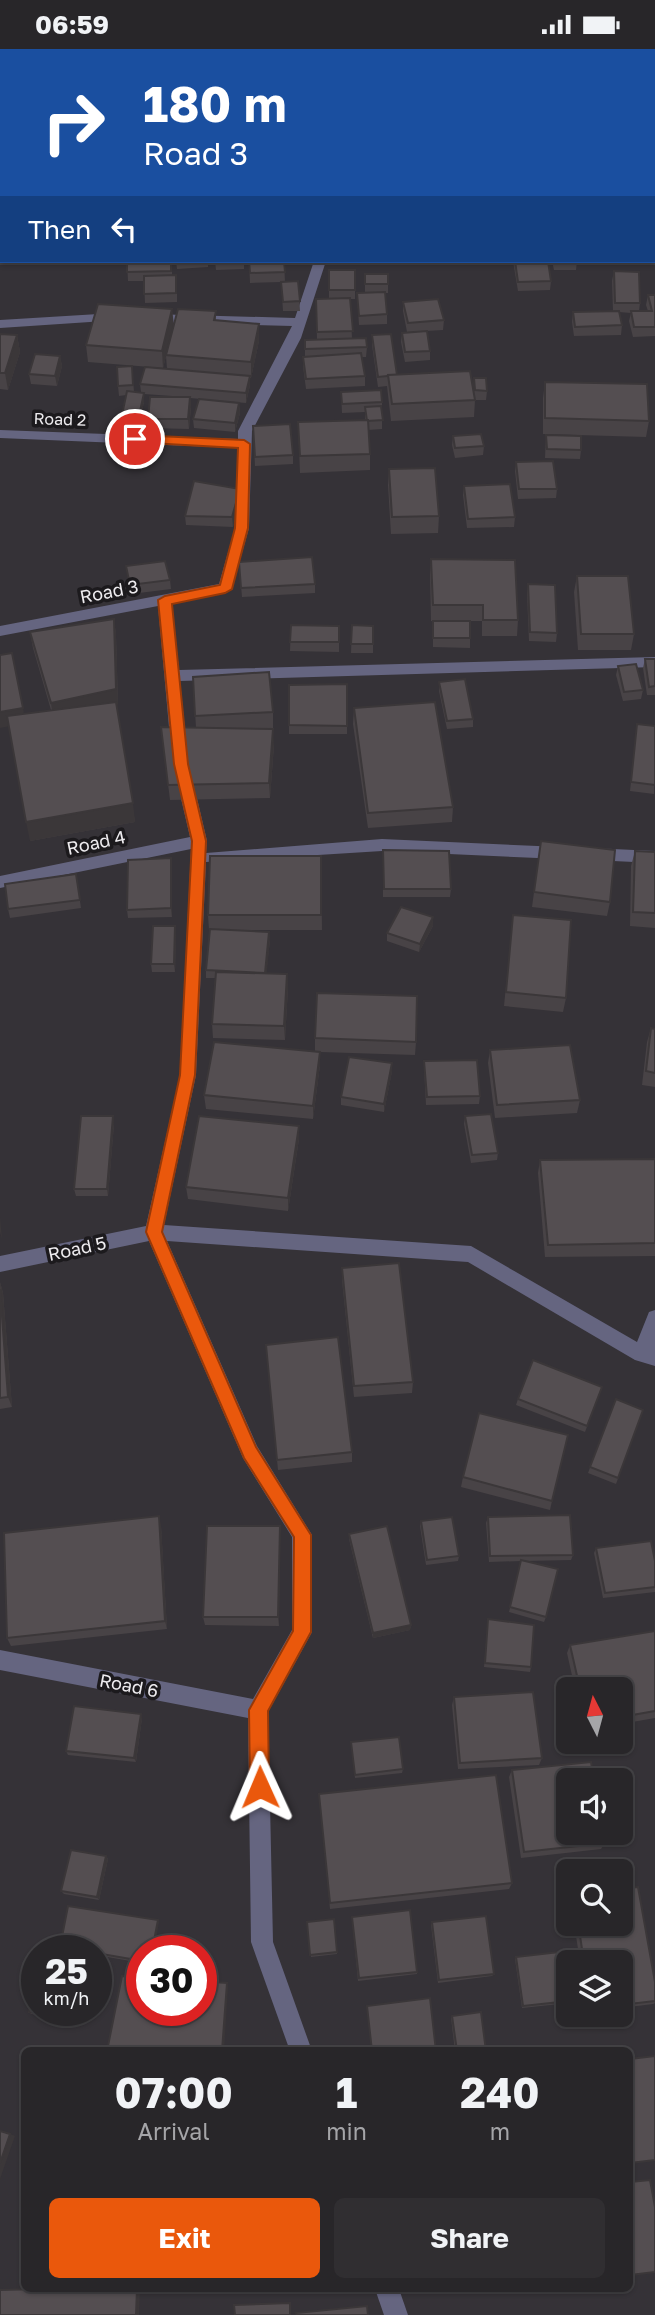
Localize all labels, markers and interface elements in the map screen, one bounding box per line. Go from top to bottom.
text: 06:59 [35,9,109,40]
text: 180 m [143,74,287,133]
icon: right [28,77,119,168]
text: Road 3 [143,134,248,172]
icon: left [105,210,143,248]
text: Then [28,214,91,245]
street label: Road 2 [33,408,87,430]
pin [105,409,165,469]
icon: arrive [116,420,154,458]
street label: Road 3 [78,575,140,607]
street label: Road 4 [65,825,127,859]
street label: Road 5 [46,1231,108,1265]
street label: Road 6 [98,1669,160,1701]
north arrow [556,1677,634,1753]
map controls [556,1677,633,2027]
position arrow [223,1750,297,1824]
button: sound [556,1768,633,1845]
button: search [556,1859,633,1936]
speed limit sign: 30 [126,1935,217,2026]
text: 25 [45,1950,88,1992]
button: layers [556,1950,633,2027]
text: km/h [44,1987,89,2009]
text: 07:00 [114,2067,233,2117]
text: 1 [336,2067,357,2117]
text: 240 [460,2067,539,2117]
text: Arrival [138,2117,210,2145]
text: min [326,2117,367,2145]
text: m [490,2117,510,2145]
button: Exit [49,2198,320,2278]
button: Share [334,2198,605,2278]

